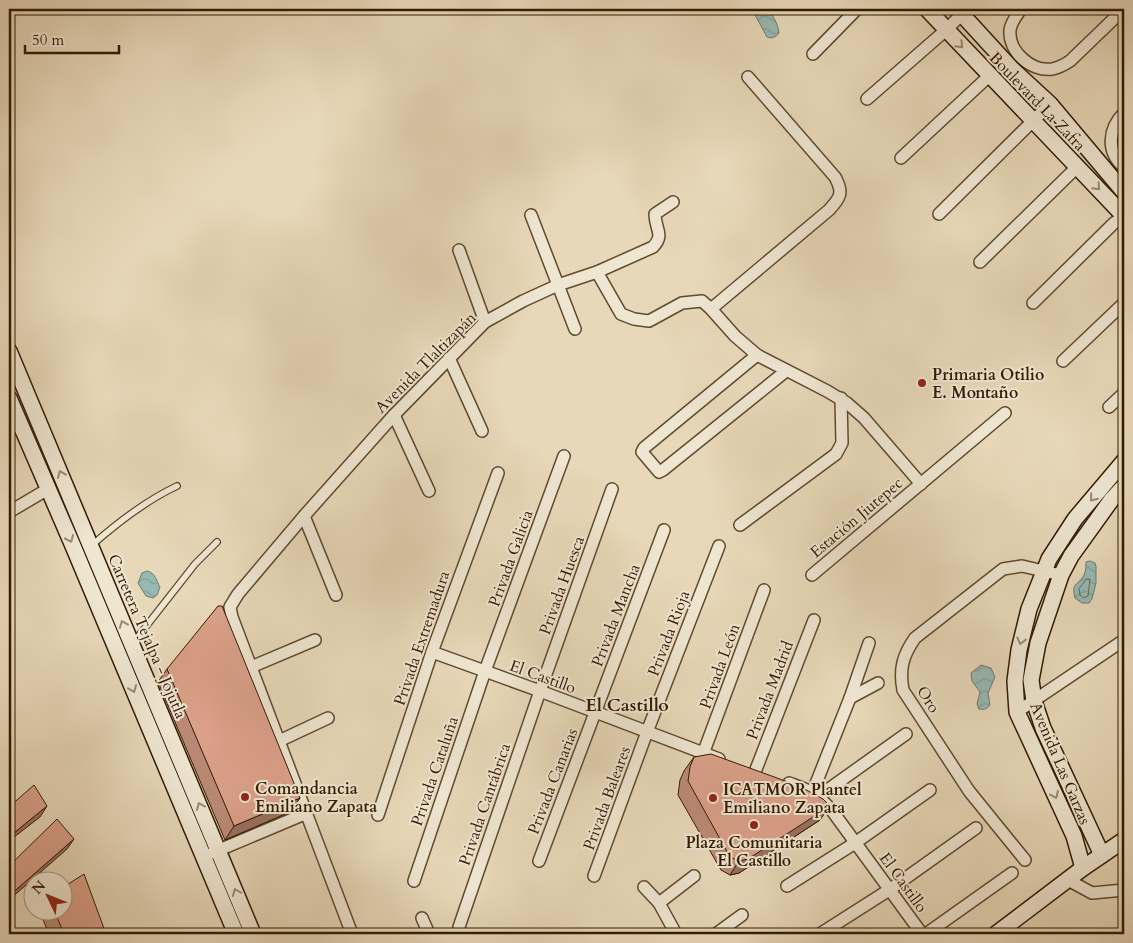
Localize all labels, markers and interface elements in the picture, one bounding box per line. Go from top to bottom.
scale bar [25,22,119,54]
text: 50 m [32,30,64,50]
one-way arrow [954,39,963,48]
street label: Boulevard La Zafra [984,47,1090,156]
one-way arrow [1091,182,1100,191]
street label: Avenida Tlaltizapán [370,307,481,418]
place label: Primaria Otilio E. Montaño [932,364,1044,404]
marker: Primaria Otilio E. Montaño [916,377,928,389]
one-way arrow [56,470,67,479]
street label: Estación Jiutepec [805,472,908,563]
one-way arrow [1089,492,1098,501]
street label: Privada Galicia [483,507,539,610]
street label: Privada Huesca [534,533,590,638]
one-way arrow [64,534,75,543]
street label: Carretera Tejalpa - Jojutla [102,551,192,722]
street label: Privada Mancha [586,561,646,670]
street label: Privada Extremadura [389,568,455,709]
street label: Privada Rioja [643,587,695,679]
one-way arrow [119,620,130,629]
street label: Privada León [694,621,746,712]
street label: Privada Madrid [741,637,799,743]
one-way arrow [1017,637,1027,645]
street label: El Castillo [506,655,579,699]
street label: Oro [911,682,945,718]
one-way arrow [127,684,138,693]
district label: El Castillo [585,693,669,718]
street label: Avenida Las Garzas [1024,699,1096,828]
street label: Privada Cataluña [406,714,464,829]
street label: Privada Canarias [523,725,583,838]
street label: Privada Cantábrica [454,740,516,868]
street label: Privada Baleares [578,743,636,853]
place label: Comandancia Emiliano Zapata [255,778,377,818]
place label: ICATMOR Plantel Emiliano Zapata [723,779,862,819]
one-way arrow [1049,790,1060,799]
marker: Comandancia Emiliano Zapata [239,791,251,803]
marker: ICATMOR Plantel Emiliano Zapata [707,792,719,804]
one-way arrow [195,802,206,811]
marker: Plaza Comunitaria El Castillo [748,819,760,831]
place label: Plaza Comunitaria El Castillo [685,832,823,872]
street label: El Castillo [874,848,933,917]
north arrow [22,870,72,920]
text: N [28,877,50,898]
one-way arrow [231,889,241,897]

